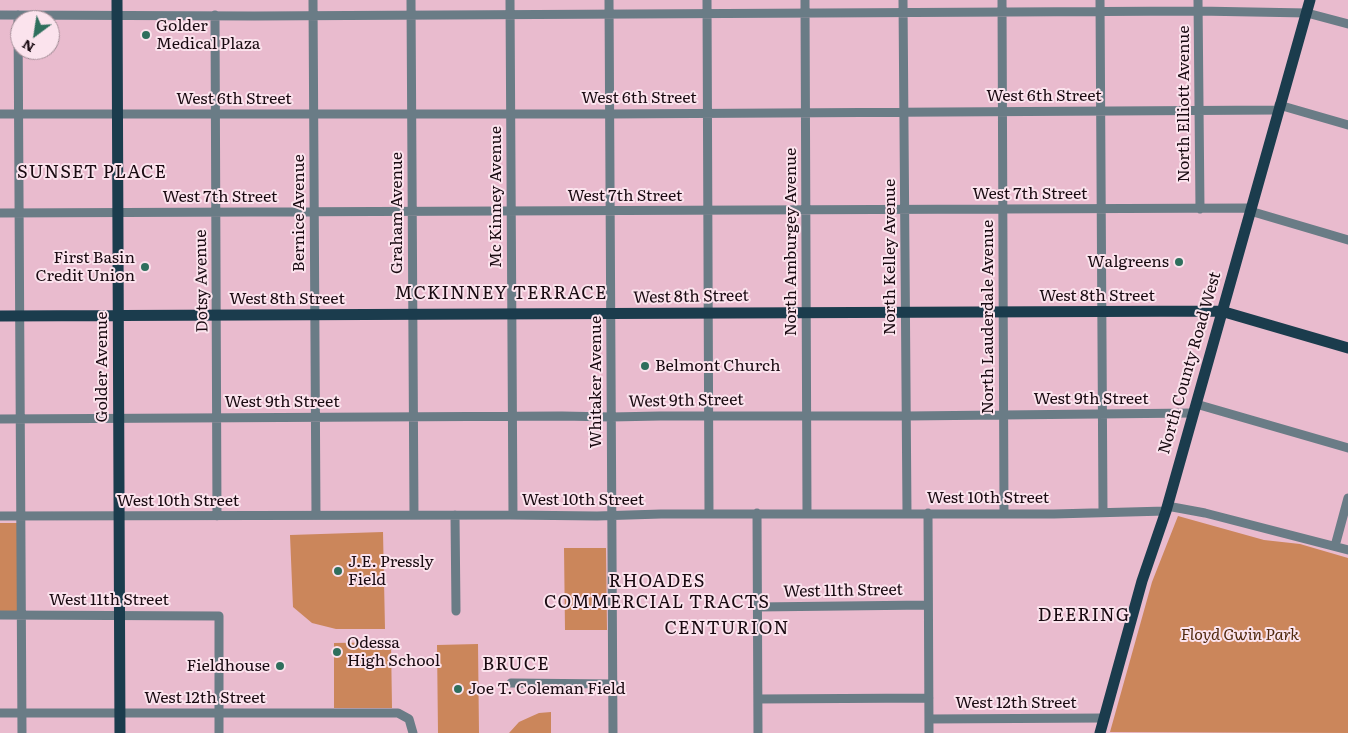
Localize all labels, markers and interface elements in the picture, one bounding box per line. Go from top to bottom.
north arrow [10,10,60,60]
place label: Golder Medical Plaza [156,16,260,54]
street label: North Elliott Avenue [1174,25,1194,183]
marker: Golder Medical Plaza [140,29,152,41]
text: N [18,35,38,59]
street label: West 6th Street [986,86,1102,106]
street label: West 6th Street [581,88,697,108]
street label: West 6th Street [176,89,292,109]
street label: Mc Kinney Avenue [486,126,506,268]
street label: North Amburgey Avenue [781,148,801,336]
street label: Graham Avenue [387,152,407,274]
street label: Bernice Avenue [289,154,309,272]
district label: SUNSET PLACE [15,162,169,184]
street label: North Kelley Avenue [880,179,900,335]
street label: West 7th Street [973,184,1087,204]
street label: West 7th Street [568,186,682,206]
street label: West 7th Street [163,187,277,207]
street label: North Lauderdale Avenue [978,220,998,414]
street label: Dotsy Avenue [192,229,212,333]
place label: First Basin Credit Union [35,248,135,286]
place label: Walgreens [1087,252,1169,272]
marker: Walgreens [1173,256,1185,268]
marker: First Basin Credit Union [139,261,151,273]
street label: North County Road West [1155,270,1225,456]
district label: MCKINNEY TERRACE [393,283,609,305]
street label: West 8th Street [633,286,749,308]
street label: West 8th Street [1039,286,1155,306]
street label: West 8th Street [229,289,345,309]
street label: Golder Avenue [92,311,112,423]
street label: Whitaker Avenue [586,316,606,448]
place label: Belmont Church [655,356,781,376]
marker: Belmont Church [639,360,651,372]
street label: West 9th Street [1033,389,1149,409]
street label: West 9th Street [628,390,744,412]
street label: West 9th Street [224,392,340,412]
street label: West 10th Street [927,488,1049,508]
street label: West 10th Street [522,490,644,510]
street label: West 10th Street [117,491,239,511]
place label: J.E. Pressly Field [348,552,434,590]
marker: J.E. Pressly Field [332,565,344,577]
district label: RHOADES COMMERCIAL TRACTS [542,571,772,614]
street label: West 11th Street [783,580,903,602]
street label: West 11th Street [49,590,169,610]
district label: DEERING [1037,605,1131,627]
district label: CENTURION [663,618,791,640]
park label: Floyd Gwin Park [1181,625,1299,645]
place label: Odessa High School [347,633,440,671]
marker: Odessa High School [331,646,343,658]
district label: BRUCE [482,654,550,676]
place label: Fieldhouse [186,656,270,676]
marker: Fieldhouse [274,660,286,672]
place label: Joe T. Coleman Field [468,679,625,699]
marker: Joe T. Coleman Field [452,683,464,695]
street label: West 12th Street [144,688,266,708]
street label: West 12th Street [955,693,1077,713]

